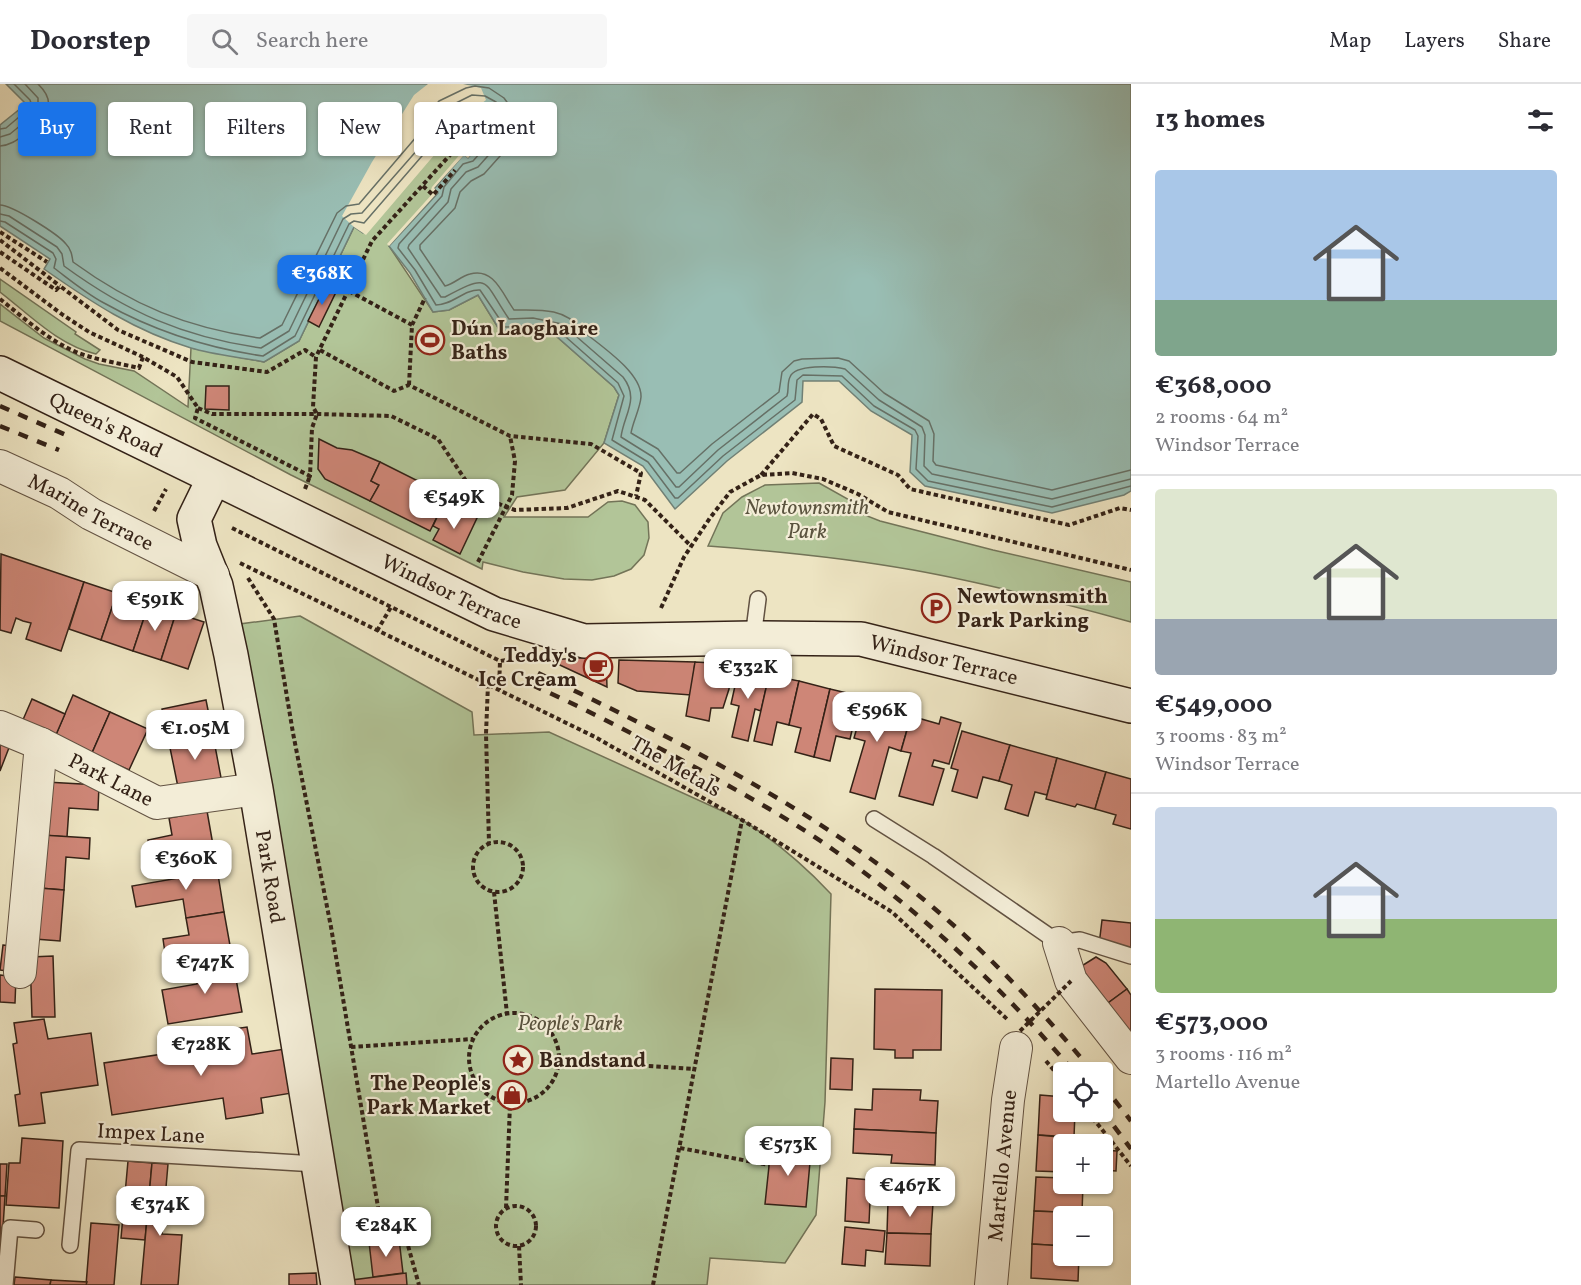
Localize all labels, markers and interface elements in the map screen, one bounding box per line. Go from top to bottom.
search box [187,14,607,68]
text: Doorstep [30,22,151,61]
icon: search [208,25,241,58]
text: Search here [256,26,369,57]
text: Map [1329,27,1371,56]
text: Layers [1404,27,1465,56]
text: Share [1498,27,1551,56]
chip: Buy [18,102,96,156]
chip: Rent [108,102,193,156]
chip: Filters [205,102,306,156]
chip: New [318,102,402,156]
chip: Apartment [414,102,557,156]
text: 13 homes [1155,102,1265,138]
icon: filters [1524,104,1557,137]
icon: home [1302,209,1410,317]
pin: €368K [280,255,364,306]
text: €368K [291,260,353,288]
place label: Dún Laoghaire Baths [451,315,598,368]
sports icon: Dún Laoghaire Baths [414,324,446,356]
text: €368,000 [1155,368,1272,404]
street label: Queen's Road [44,386,167,466]
text: 2 rooms · 64 m² [1155,404,1288,432]
text: Windsor Terrace [1155,432,1300,460]
street label: Marine Terrace [23,468,158,559]
pin: €549K [412,479,496,530]
text: €549K [423,484,485,512]
park label: Newtownsmith Park [745,494,869,547]
icon: home [1302,528,1410,636]
street label: Windsor Terrace [376,548,525,637]
pin: €591K [113,581,197,632]
place label: Newtownsmith Park Parking [957,583,1108,636]
text: €591K [126,586,184,614]
parking icon: Newtownsmith Park Parking [920,592,952,624]
street label: Windsor Terrace [866,629,1021,693]
place label: Teddy's Ice Cream [478,642,577,695]
pin: €332K [706,649,790,700]
cafe icon: Teddy's Ice Cream [582,651,614,683]
text: €332K [718,654,778,682]
text: €549,000 [1155,687,1272,723]
pin: €596K [835,692,919,743]
text: €596K [846,697,908,725]
pin: €1.05M [146,710,244,761]
text: €1.05M [160,715,230,743]
text: 3 rooms · 83 m² [1155,723,1287,751]
street label: The Metals [624,730,726,805]
street label: Park Lane [63,747,158,815]
text: Windsor Terrace [1155,751,1300,779]
street label: Park Road [247,828,291,926]
pin: €360K [144,840,228,891]
text: €360K [155,845,217,873]
icon: home [1302,846,1410,954]
pin: €747K [163,944,247,995]
text: €747K [176,949,234,977]
text: €573,000 [1155,1005,1268,1041]
park label: People's Park [517,1010,623,1039]
pin: €728K [159,1026,243,1077]
text: €728K [171,1031,231,1059]
text: 3 rooms · 116 m² [1155,1041,1292,1069]
place icon: Bandstand [502,1044,534,1076]
place label: Bandstand [539,1047,646,1076]
map controls [1053,1062,1113,1266]
button: locate [1053,1062,1113,1122]
text: Martello Avenue [1155,1069,1300,1097]
place label: The People's Park Market [366,1070,491,1123]
shop icon: The People's Park Market [496,1079,528,1111]
street label: Martello Avenue [982,1088,1025,1243]
street label: Impex Lane [96,1117,206,1152]
pin: €573K [746,1126,830,1177]
text: €573K [759,1131,817,1159]
button: + [1053,1134,1113,1194]
pin: €467K [868,1167,952,1218]
text: €467K [879,1172,941,1200]
pin: €374K [118,1186,202,1237]
text: €374K [130,1191,190,1219]
button: − [1053,1206,1113,1266]
pin: €284K [344,1207,428,1258]
text: €284K [355,1212,417,1240]

